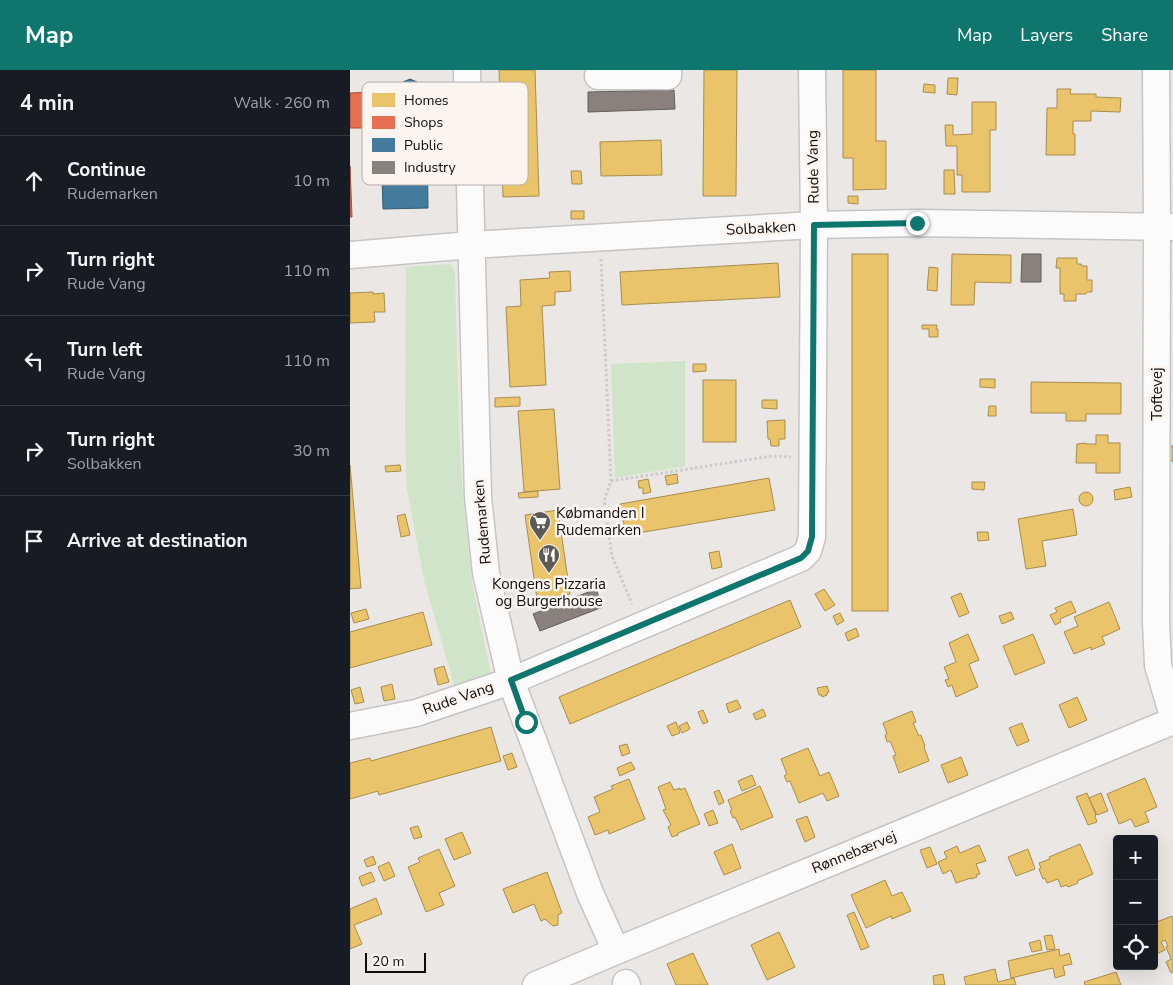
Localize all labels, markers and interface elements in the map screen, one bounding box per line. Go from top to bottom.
text: Map [25,19,73,51]
text: Map [957,23,992,47]
text: Layers [1020,23,1073,47]
text: Share [1101,23,1148,47]
legend [362,82,528,185]
text: 4 min [20,89,74,117]
text: Homes [404,91,449,110]
text: Walk · 260 m [234,92,330,114]
text: Shops [404,113,444,132]
street label: Rude Vang [802,130,824,204]
text: Public [404,136,443,155]
text: Continue [67,157,146,183]
text: Industry [404,158,457,177]
icon: ahead [20,167,48,195]
text: 10 m [293,170,330,192]
text: Rudemarken [67,183,158,205]
route end [906,212,929,235]
street label: Solbakken [726,216,796,240]
text: Turn right [67,247,154,273]
icon: right [20,257,48,285]
text: 110 m [283,260,330,282]
text: Rude Vang [67,273,146,295]
text: Turn left [67,337,142,363]
icon: left [20,347,48,375]
text: 110 m [283,350,330,372]
text: Rude Vang [67,363,146,385]
street label: Toftevej [1147,368,1167,420]
text: Turn right [67,427,154,453]
icon: right [20,437,48,465]
text: 30 m [293,440,330,462]
text: Solbakken [67,453,142,475]
street label: Rudemarken [468,479,496,565]
place label: Købmanden I Rudemarken [556,503,645,540]
supermarket icon: Købmanden I Rudemarken [528,510,552,541]
icon: arrive [20,527,48,555]
text: Arrive at destination [67,528,248,554]
restaurant icon: Kongens Pizzaria og Burgerhouse [537,543,561,574]
place label: Kongens Pizzaria og Burgerhouse [492,574,606,611]
street label: Rude Vang [420,677,496,719]
route start [515,711,538,734]
street label: Rønnebærvej [809,826,899,878]
map controls [1113,835,1158,970]
button: + [1113,835,1158,880]
button: − [1113,880,1158,925]
button: locate [1113,925,1158,970]
scale bar [365,950,426,973]
text: 20 m [372,952,404,971]

